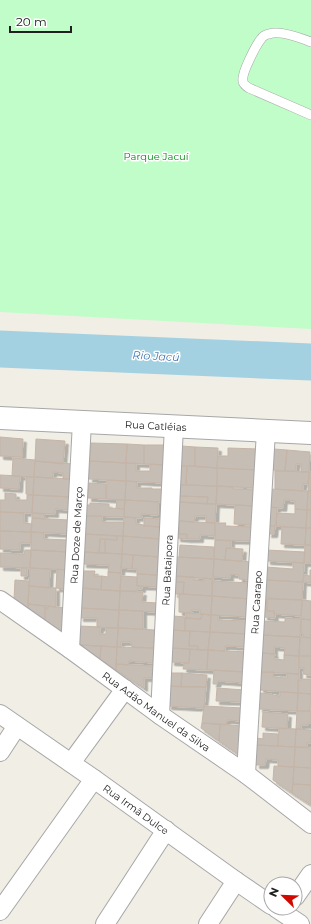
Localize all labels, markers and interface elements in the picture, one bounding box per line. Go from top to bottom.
scale bar [10,8,71,34]
text: 20 m [16,14,47,29]
park label: Parque Jacuí [124,150,190,163]
water label: Rio Jacú [132,348,180,364]
street label: Rua Catléias [125,418,187,434]
street label: Rua Doze de Março [67,486,86,584]
street label: Rua Bataipora [159,534,176,606]
street label: Rua Caarapo [248,570,265,635]
street label: Rua Adão Manuel da Silva [100,669,213,755]
street label: Rua Irmã Dulce [100,782,171,838]
north arrow [263,876,303,916]
text: N [266,885,282,899]

